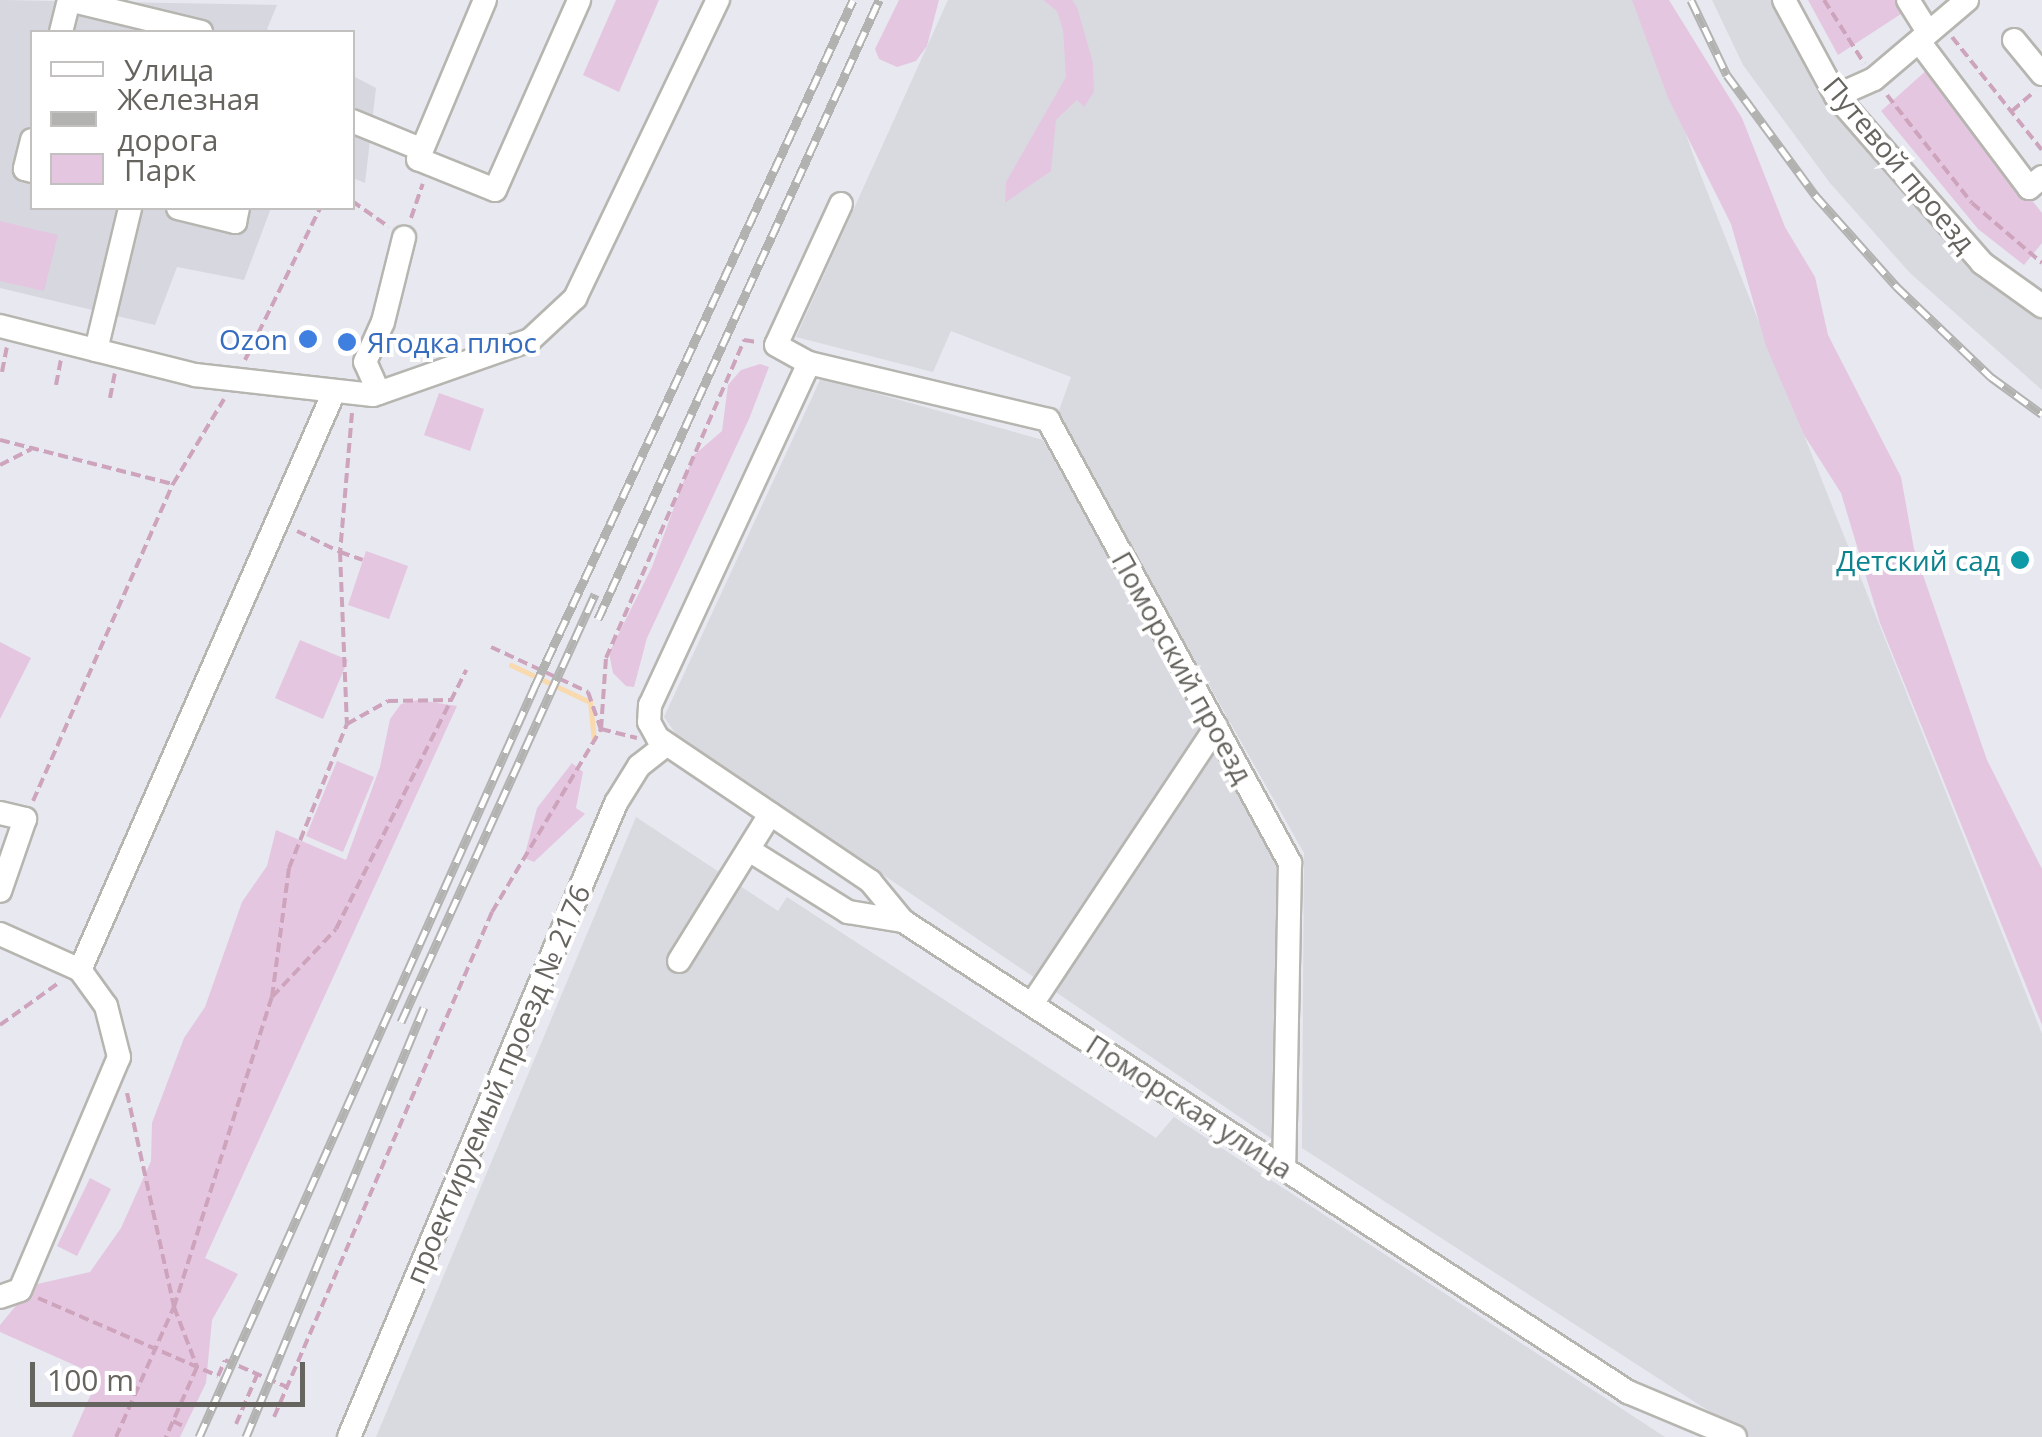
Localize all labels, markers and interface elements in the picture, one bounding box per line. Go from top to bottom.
legend [30,30,355,210]
text: Улица [124,49,214,90]
street label: Путевой проезд [1817,70,1983,258]
text: Железная дорога [117,78,260,160]
text: Парк [124,149,196,190]
place label: Ozon [219,322,288,356]
place label: Ягодка плюс [367,325,537,359]
marker: Ozon [297,328,319,350]
marker: Ягодка плюс [336,331,358,353]
place label: Детский сад [1836,543,2000,577]
street label: Поморский проезд [1105,546,1261,788]
marker: Детский сад [2009,549,2031,571]
street label: проектируемый проезд № 2176 [397,879,597,1289]
street label: Поморская улица [1081,1027,1299,1185]
scale bar [35,1342,310,1404]
text: 100 m [47,1359,134,1400]

